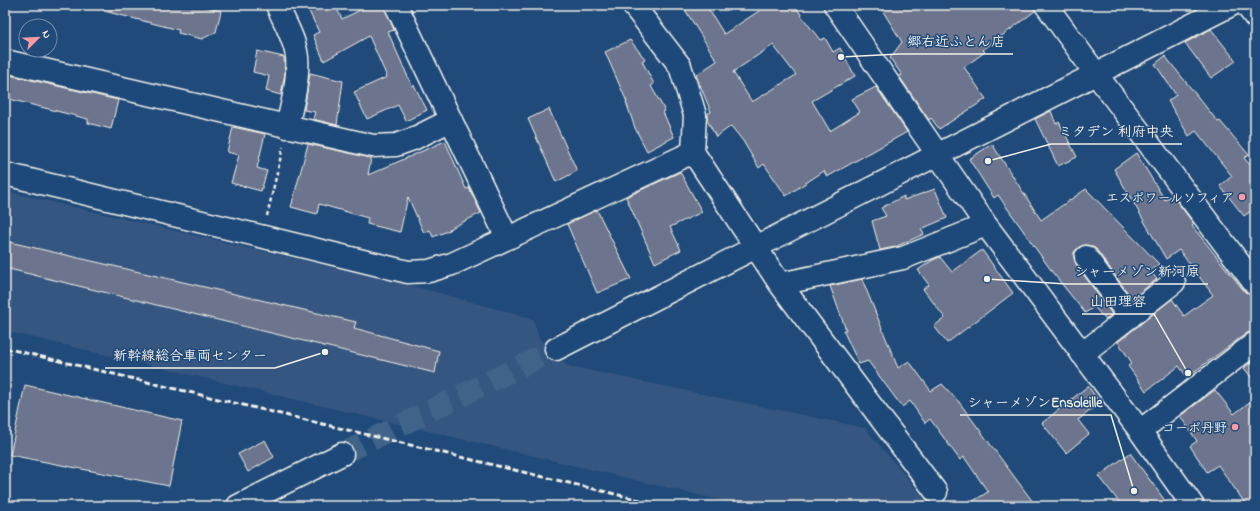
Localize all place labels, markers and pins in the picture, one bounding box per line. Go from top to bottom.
callout: 郷右近ふとん店 [899,28,1013,54]
callout: ミタデン 利府中央 [1051,118,1182,144]
place label: エスポワールソフィア [1106,189,1234,208]
marker: エスポワールソフィア [1237,192,1247,202]
callout: シャーメゾン新河原 [1066,258,1208,284]
callout: 山田理容 [1082,288,1154,314]
callout: 新幹線総合車両センター [105,342,275,368]
callout: シャーメゾンEnsoleille [960,389,1111,415]
place label: コーポ丹野 [1162,419,1227,438]
marker: コーポ丹野 [1230,422,1240,432]

